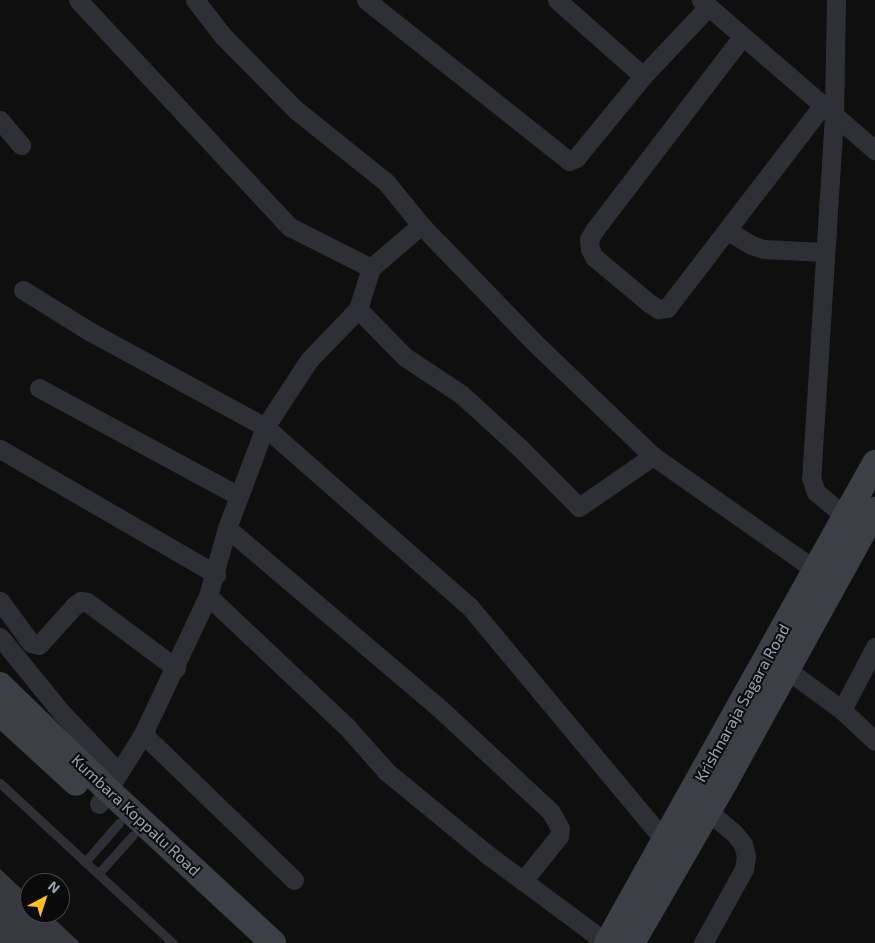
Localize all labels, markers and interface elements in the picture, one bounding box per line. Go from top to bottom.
street label: Krishnaraja Sagara Road [690,621,794,785]
street label: Kumbara Koppalu Road [68,750,204,880]
north arrow [20,873,70,923]
text: N [45,877,64,897]

